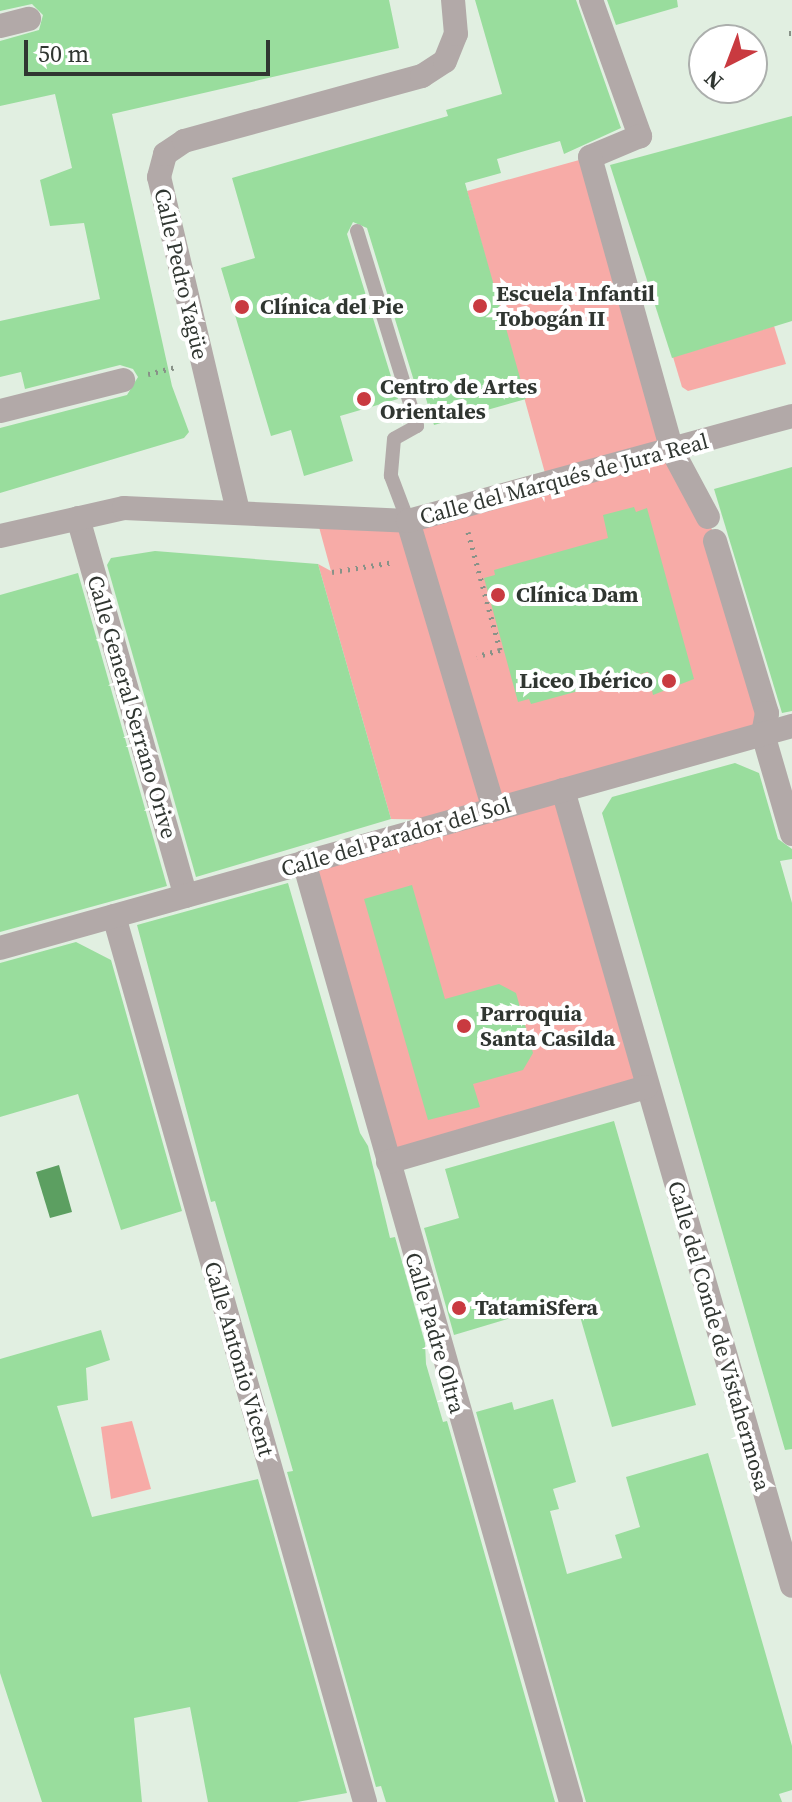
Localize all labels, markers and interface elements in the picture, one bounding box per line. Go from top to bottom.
scale bar [28,24,274,74]
north arrow [688,24,768,104]
text: 50 m [38,37,89,70]
text: N [697,64,729,97]
street label: Calle Pedro Yagüe [148,186,214,362]
place label: Escuela Infantil Tobogán II [496,280,655,332]
place label: Clínica del Pie [260,294,404,320]
marker: Clínica del Pie [231,296,253,318]
marker: Escuela Infantil Tobogán II [471,297,489,315]
place label: Centro de Artes Orientales [380,373,537,424]
marker: Centro de Artes Orientales [355,390,373,408]
street label: Calle del Marqués de Jura Real [417,428,711,530]
street label: Calle General Serrano Orive [82,572,182,842]
place label: Clínica Dam [516,582,639,608]
marker: Clínica Dam [487,584,509,606]
place label: Liceo Ibérico [519,668,653,694]
marker: Liceo Ibérico [660,672,678,690]
street label: Calle del Parador del Sol [278,792,514,882]
place label: Parroquia Santa Casilda [480,1000,615,1052]
marker: Parroquia Santa Casilda [455,1017,473,1035]
street label: Calle del Conde de Vistahermosa [662,1178,776,1494]
street label: Calle Padre Oltra [399,1250,471,1416]
street label: Calle Antonio Vicent [199,1258,279,1460]
place label: TatamiSfera [475,1295,598,1321]
marker: TatamiSfera [450,1299,468,1317]

